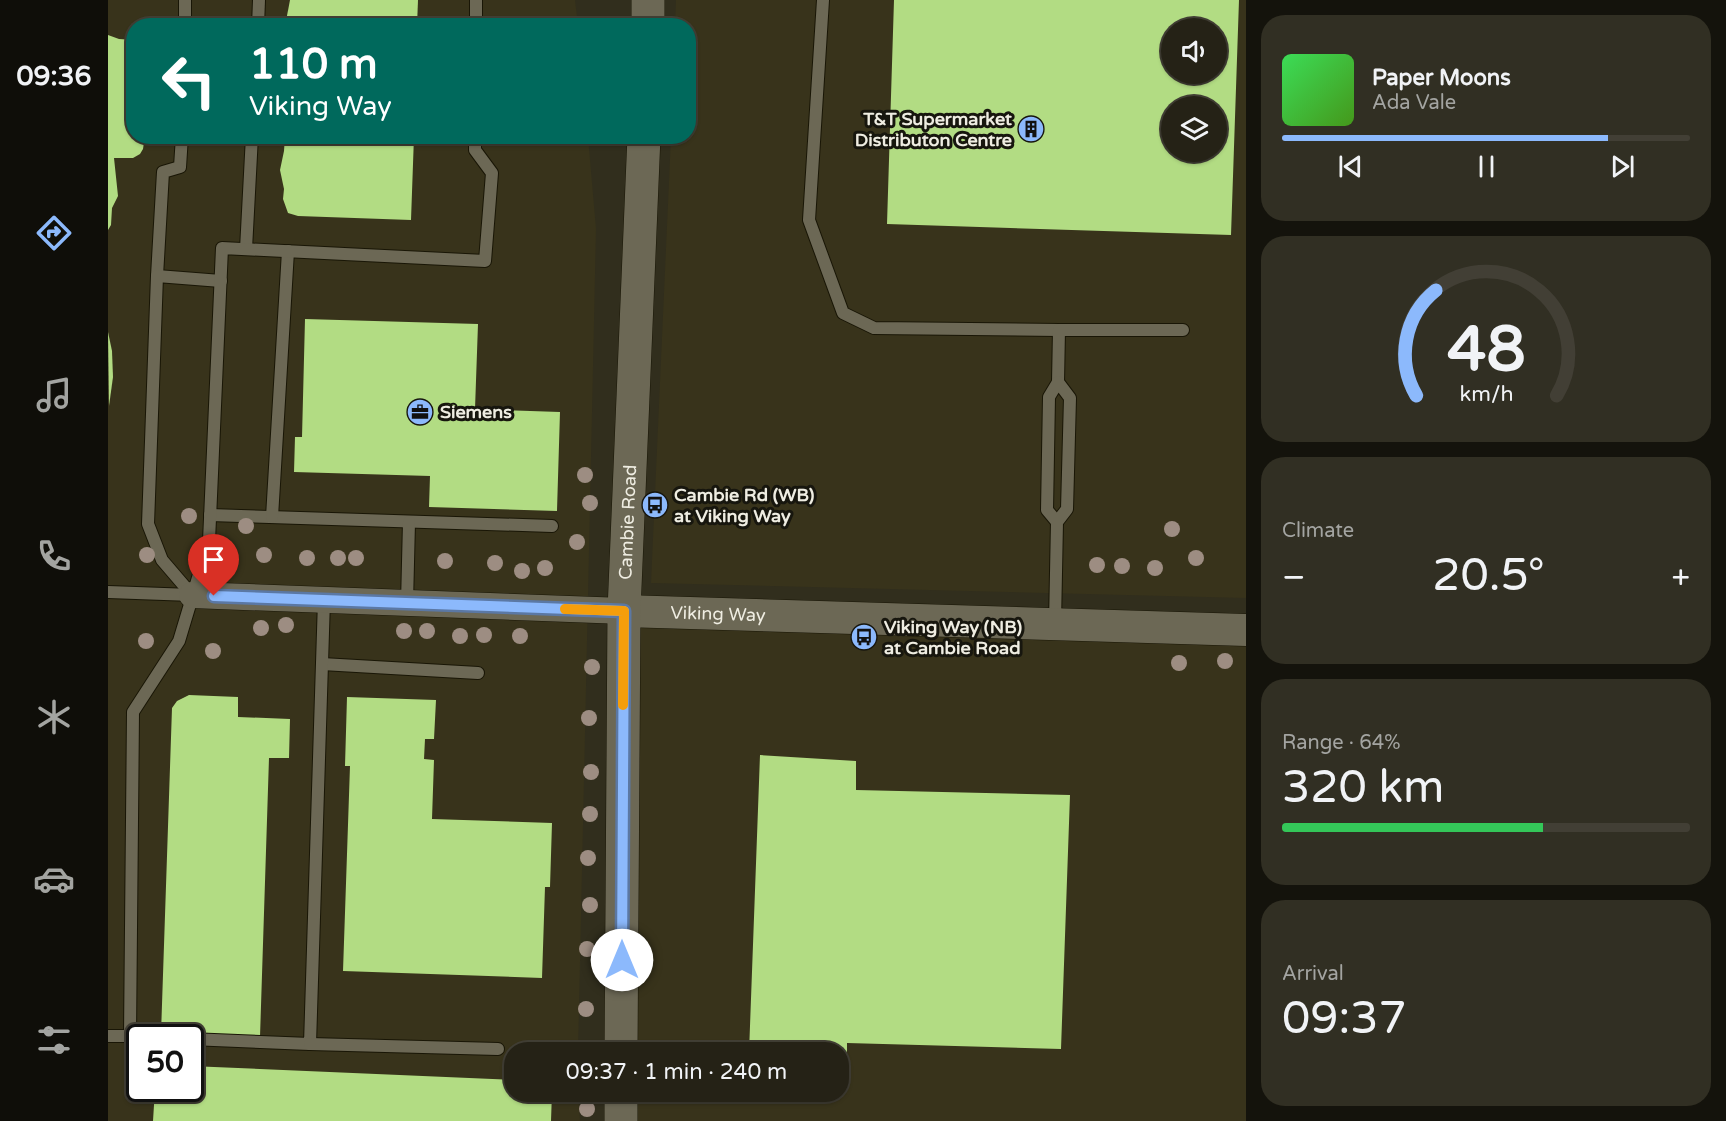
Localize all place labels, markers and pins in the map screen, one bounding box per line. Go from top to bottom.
place label: T&T Supermarket Distributon Centre [855,108,1012,151]
building icon: T&T Supermarket Distributon Centre [1016,114,1046,144]
office icon: Siemens [405,397,435,427]
place label: Siemens [440,401,512,423]
place label: Cambie Rd (WB) at Viking Way [674,484,815,527]
bus stop icon: Cambie Rd (WB) at Viking Way [640,490,670,520]
pin [188,534,239,596]
place label: Viking Way (NB) at Cambie Road [884,616,1022,659]
bus stop icon: Viking Way (NB) at Cambie Road [849,622,879,652]

